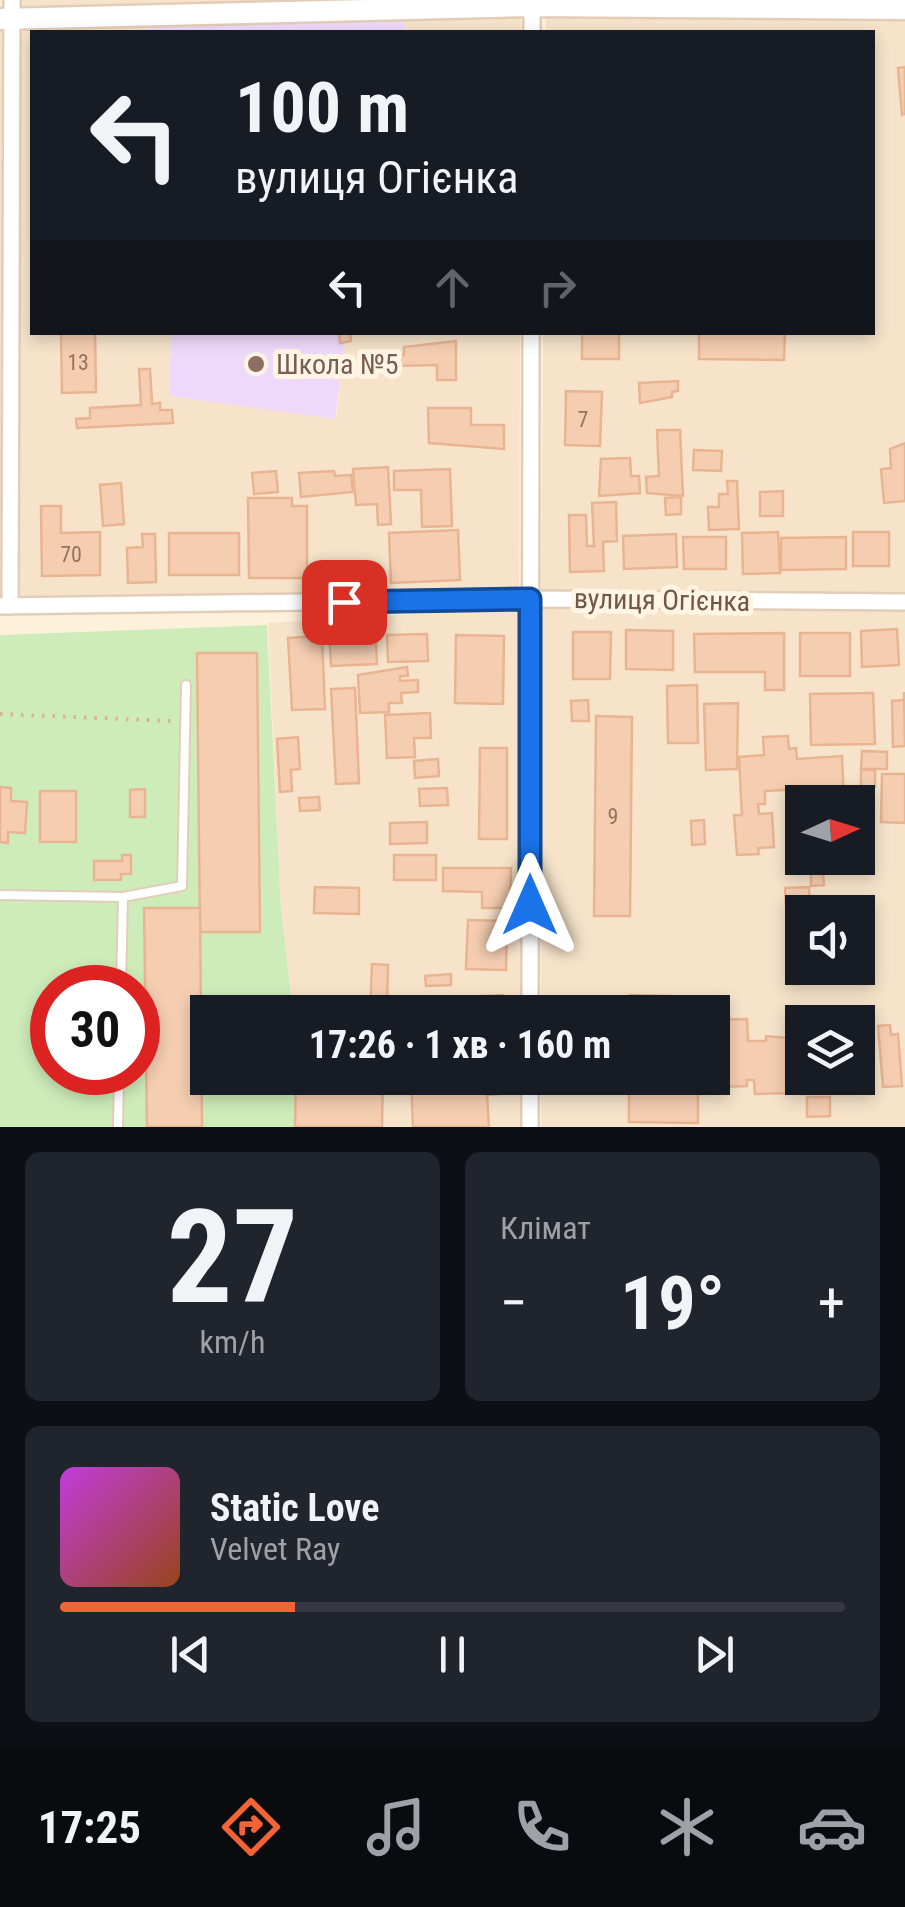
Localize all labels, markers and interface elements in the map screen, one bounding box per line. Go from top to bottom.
text: 100 m [235,67,409,149]
icon: left [70,70,200,200]
text: вулиця Огієнка [235,151,518,204]
icon: left [320,260,375,315]
icon: ahead [425,260,480,315]
icon: right [530,260,585,315]
place label: Школа №5 [276,348,399,381]
house number: 13 [67,350,89,375]
marker: Школа №5 [245,353,267,375]
house number: 7 [578,407,588,432]
house number: 70 [60,542,82,567]
pin [302,560,387,645]
icon: arrive [317,575,372,630]
street label: вулиця Огієнка [574,582,750,618]
north arrow [785,785,875,875]
map controls [785,785,875,1095]
house number: 9 [608,804,618,829]
position arrow [478,853,582,957]
button: sound [785,895,875,985]
speed limit sign: 30 [30,965,160,1095]
button: layers [785,1005,875,1095]
text: 17:26 · 1 хв · 160 m [309,1023,611,1067]
text: 27 [167,1181,298,1334]
text: Клімат [500,1209,591,1247]
text: 19° [620,1259,725,1347]
text: − [500,1271,528,1335]
text: + [818,1271,845,1335]
text: km/h [200,1323,265,1361]
text: Static Love [210,1486,379,1530]
text: Velvet Ray [210,1530,340,1568]
icon: previous [163,1627,218,1682]
icon: pause [425,1627,480,1682]
icon: next [687,1627,742,1682]
icon: directions [216,1792,286,1862]
icon: music [361,1792,431,1862]
icon: phone [507,1792,577,1862]
icon: climate [652,1792,722,1862]
icon: car [797,1792,867,1862]
text: 17:25 [38,1801,141,1854]

